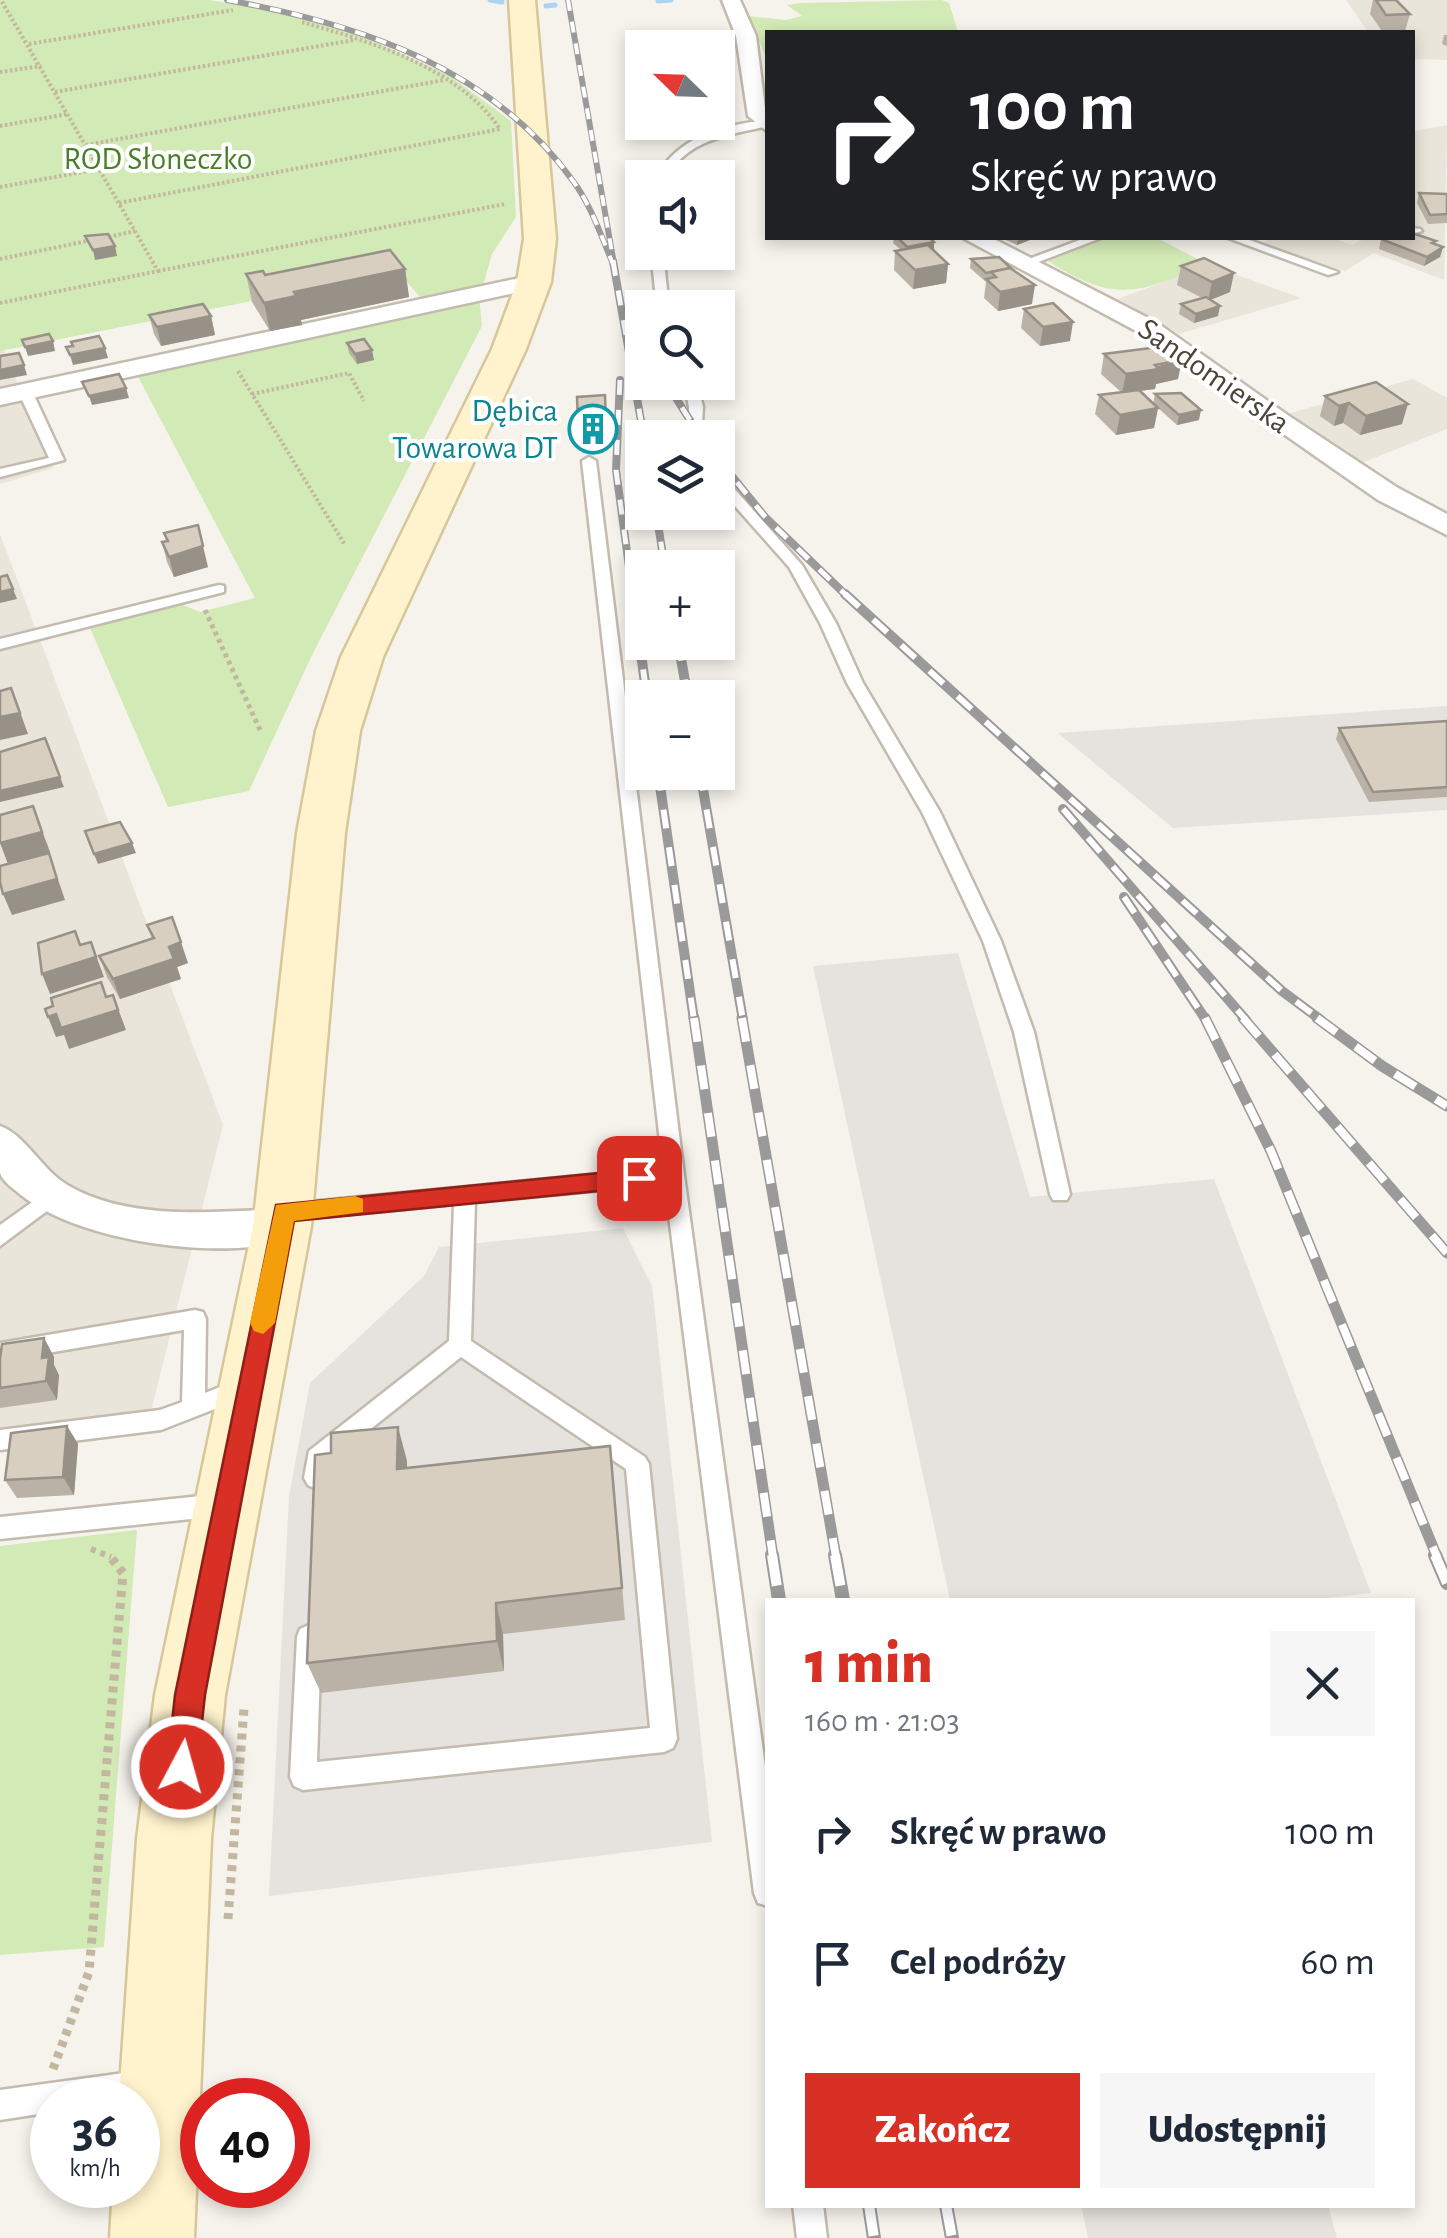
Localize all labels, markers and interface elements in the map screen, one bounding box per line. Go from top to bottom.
north arrow [625,30,735,140]
map controls [625,30,735,790]
icon: right [805,70,935,200]
text: 100 m [970,73,1135,143]
park label: ROD Słoneczko [63,143,253,175]
text: Skręć w prawo [970,155,1218,200]
button: sound [625,160,735,270]
button: search [625,290,735,400]
street label: Sandomierska [1133,312,1295,440]
place label: Dębica Towarowa DT [392,395,558,464]
building icon: Dębica Towarowa DT [567,403,619,455]
button: layers [625,420,735,530]
button: + [625,550,735,660]
button: − [625,680,735,790]
pin [597,1136,682,1221]
icon: arrive [612,1151,667,1206]
button: close [1270,1631,1375,1736]
text: 1 min [805,1634,933,1694]
text: 160 m · 21:03 [805,1705,960,1737]
position arrow [130,1715,234,1819]
icon: right [805,1806,860,1861]
text: Skręć w prawo [890,1814,1106,1852]
text: 100 m [1285,1814,1375,1852]
icon: arrive [805,1936,860,1991]
text: Cel podróży [890,1944,1066,1982]
text: 60 m [1300,1944,1375,1982]
button: Zakończ [805,2073,1080,2188]
button: Udostępnij [1100,2073,1375,2188]
speed limit sign: 40 [180,2078,310,2208]
text: 36 [72,2106,118,2156]
text: km/h [69,2156,121,2181]

